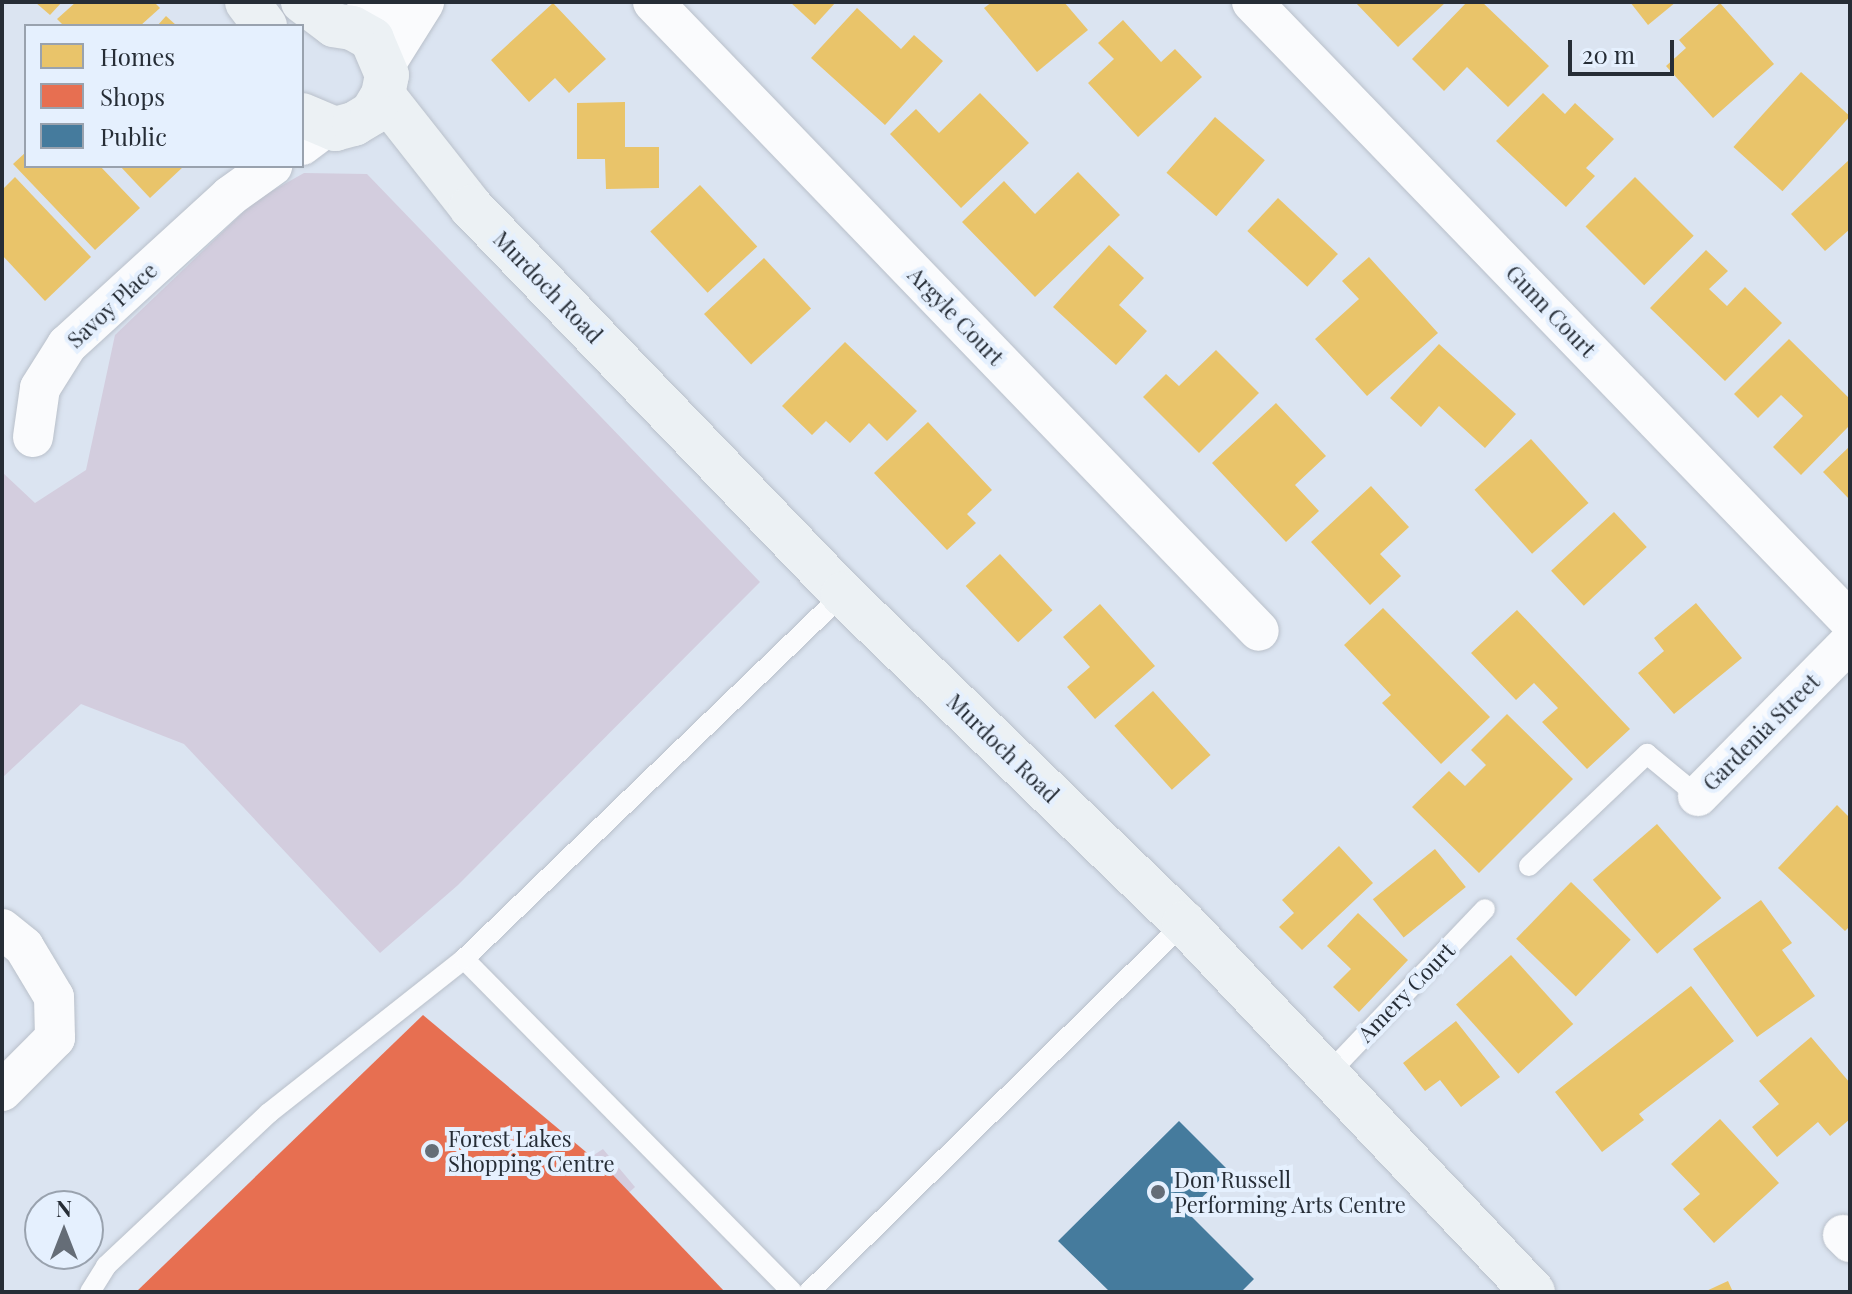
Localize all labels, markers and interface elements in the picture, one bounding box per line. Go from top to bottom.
legend [24,24,304,168]
scale bar [1572,24,1678,74]
text: 20 m [1582,38,1635,70]
text: Homes [100,40,175,72]
text: Shops [100,80,165,112]
text: Public [100,120,167,152]
street label: Murdoch Road [488,226,608,348]
street label: Savoy Place [62,257,162,353]
street label: Gunn Court [1501,260,1601,362]
street label: Argyle Court [903,262,1009,370]
street label: Gardenia Street [1697,668,1825,796]
street label: Murdoch Road [942,688,1064,808]
street label: Amery Court [1352,937,1460,1047]
place label: Forest Lakes Shopping Centre [448,1125,615,1176]
marker: Forest Lakes Shopping Centre [423,1142,441,1160]
place label: Don Russell Performing Arts Centre [1174,1166,1407,1218]
marker: Don Russell Performing Arts Centre [1149,1183,1167,1201]
north arrow [24,1190,104,1270]
text: N [56,1193,72,1223]

